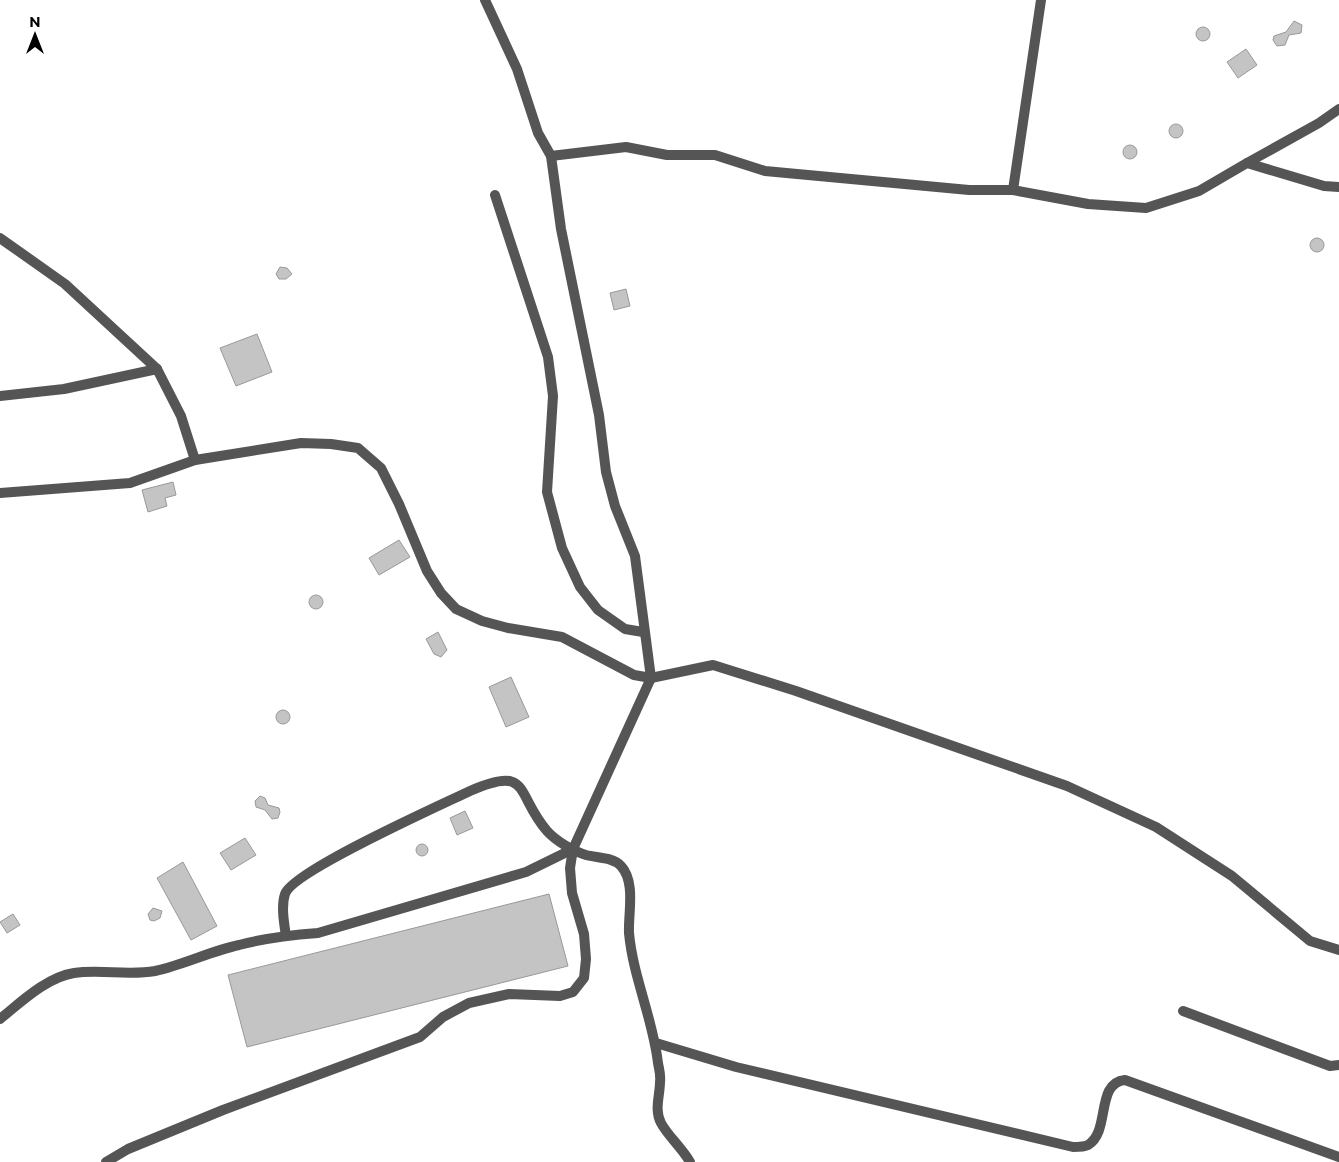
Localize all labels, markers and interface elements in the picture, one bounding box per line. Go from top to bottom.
north arrow [10,10,60,60]
text: N [29,13,41,31]

